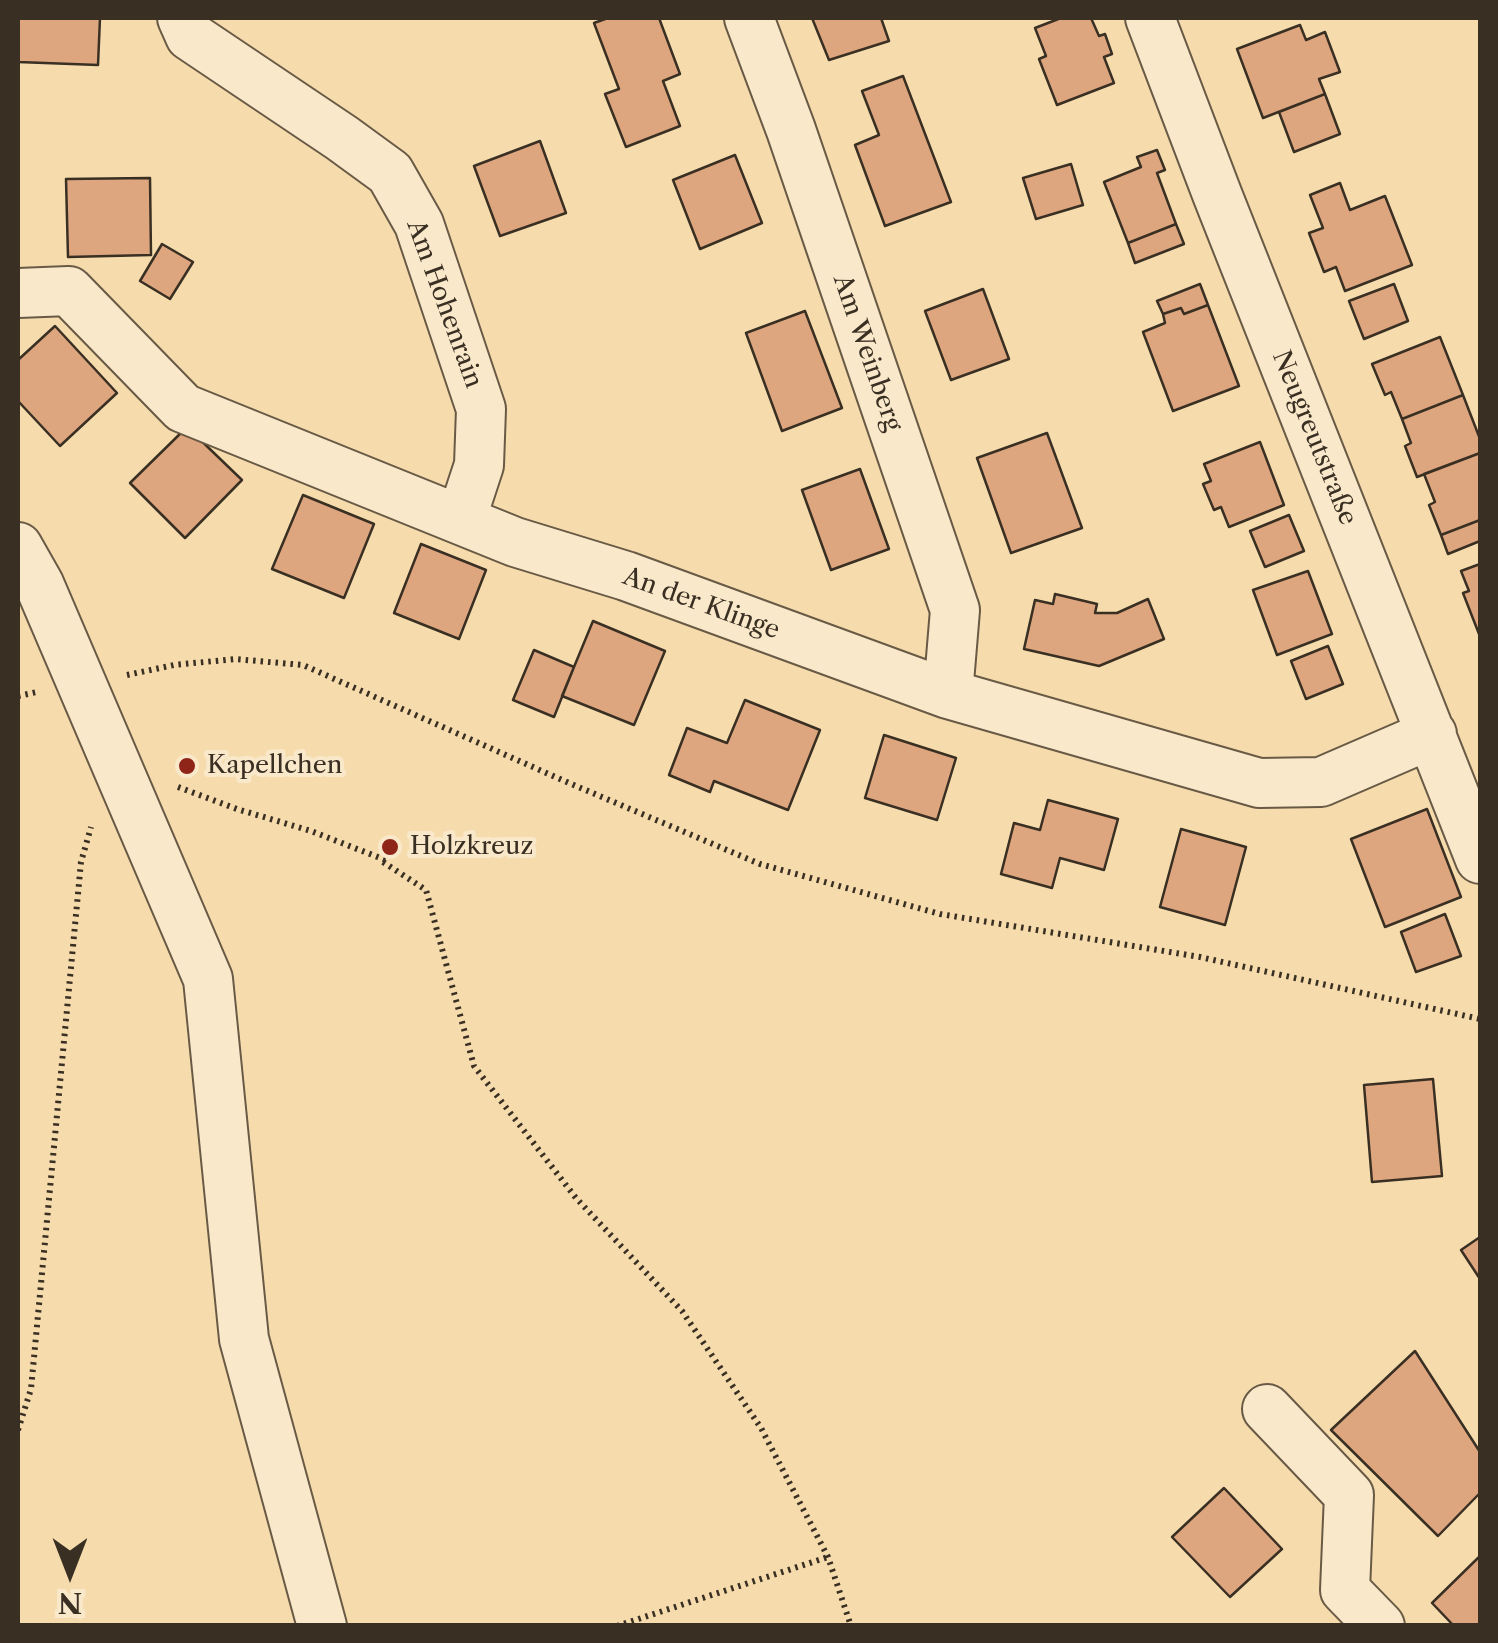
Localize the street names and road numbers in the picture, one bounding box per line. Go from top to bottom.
street label: Am Hohenrain [400,216,488,392]
street label: Am Weinberg [826,271,908,435]
street label: Neugreutstraße [1265,346,1363,530]
street label: An der Klinge [619,562,783,646]

